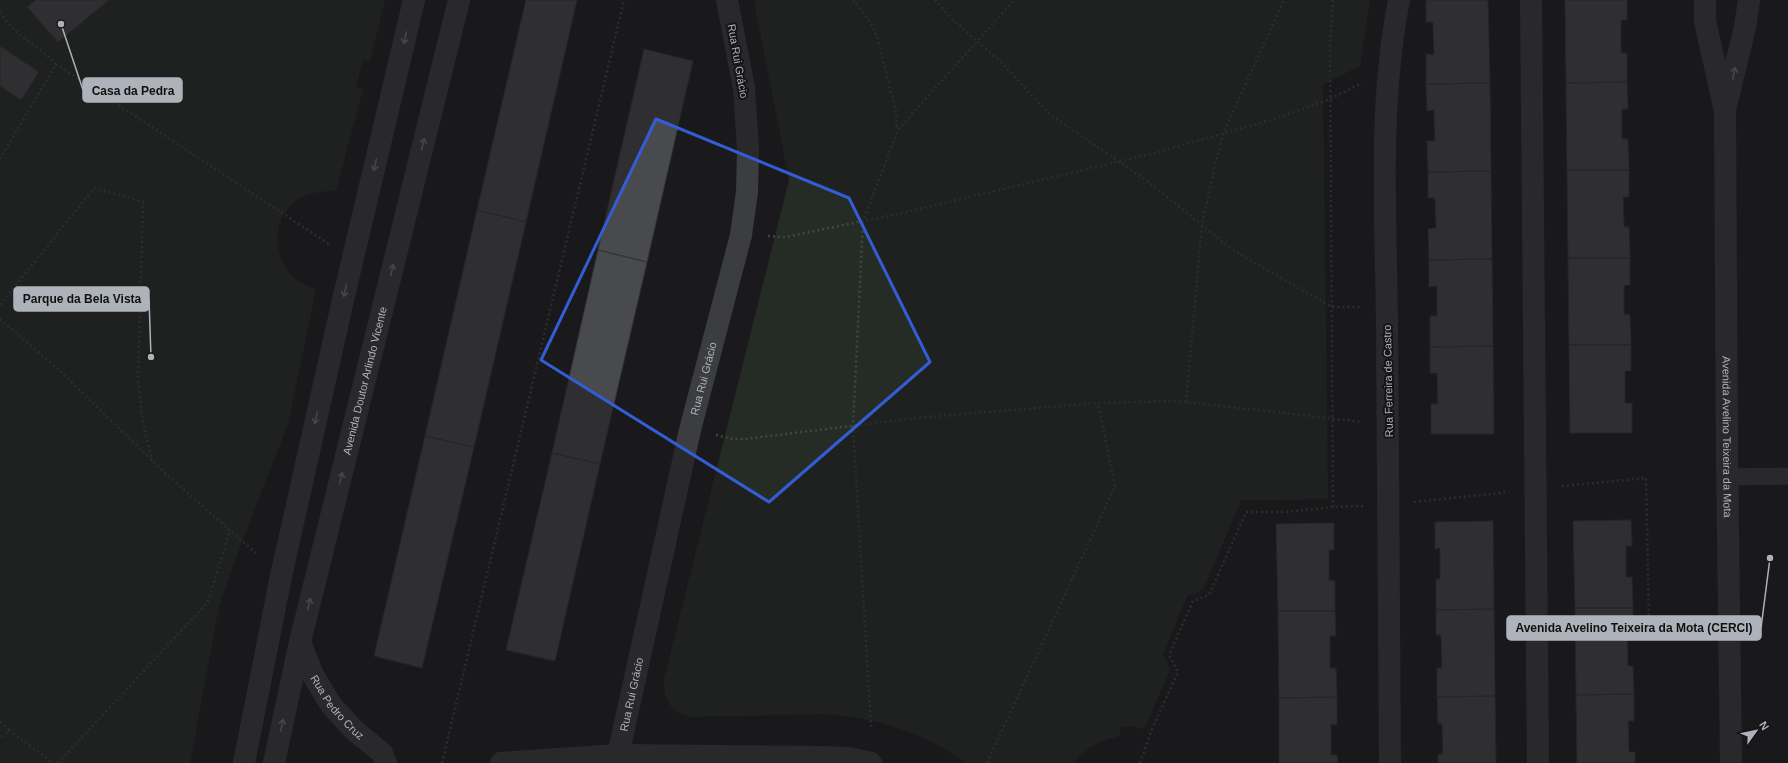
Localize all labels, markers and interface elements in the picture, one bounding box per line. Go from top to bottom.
street label: Rua Rui Grácio [726,23,750,99]
one-way arrow [401,31,409,44]
one-way arrow [1731,67,1739,80]
callout: Casa da Pedra [83,78,182,102]
text: Casa da Pedra [92,84,175,98]
one-way arrow [420,138,427,151]
one-way arrow [371,158,379,171]
one-way arrow [389,264,396,277]
one-way arrow [341,284,348,297]
callout: Parque da Bela Vista [14,287,149,311]
text: Parque da Bela Vista [23,292,142,306]
street label: Avenida Doutor Arlindo Vicente [341,305,389,456]
street label: Rua Ferreira de Castro [1381,325,1395,437]
street label: Rua Rui Grácio [688,341,719,417]
street label: Avenida Avelino Teixeira da Mota [1720,356,1734,519]
one-way arrow [312,411,320,424]
one-way arrow [337,472,345,485]
one-way arrow [306,598,314,611]
callout: Avenida Avelino Teixeira da Mota (CERCI) [1507,616,1761,640]
text: Avenida Avelino Teixeira da Mota (CERCI) [1515,621,1753,635]
street label: Rua Rui Grácio [617,656,645,733]
street label: Rua Pedro Cruz [308,673,366,742]
north arrow [1736,711,1776,751]
one-way arrow [279,719,287,732]
text: N [1757,719,1772,732]

